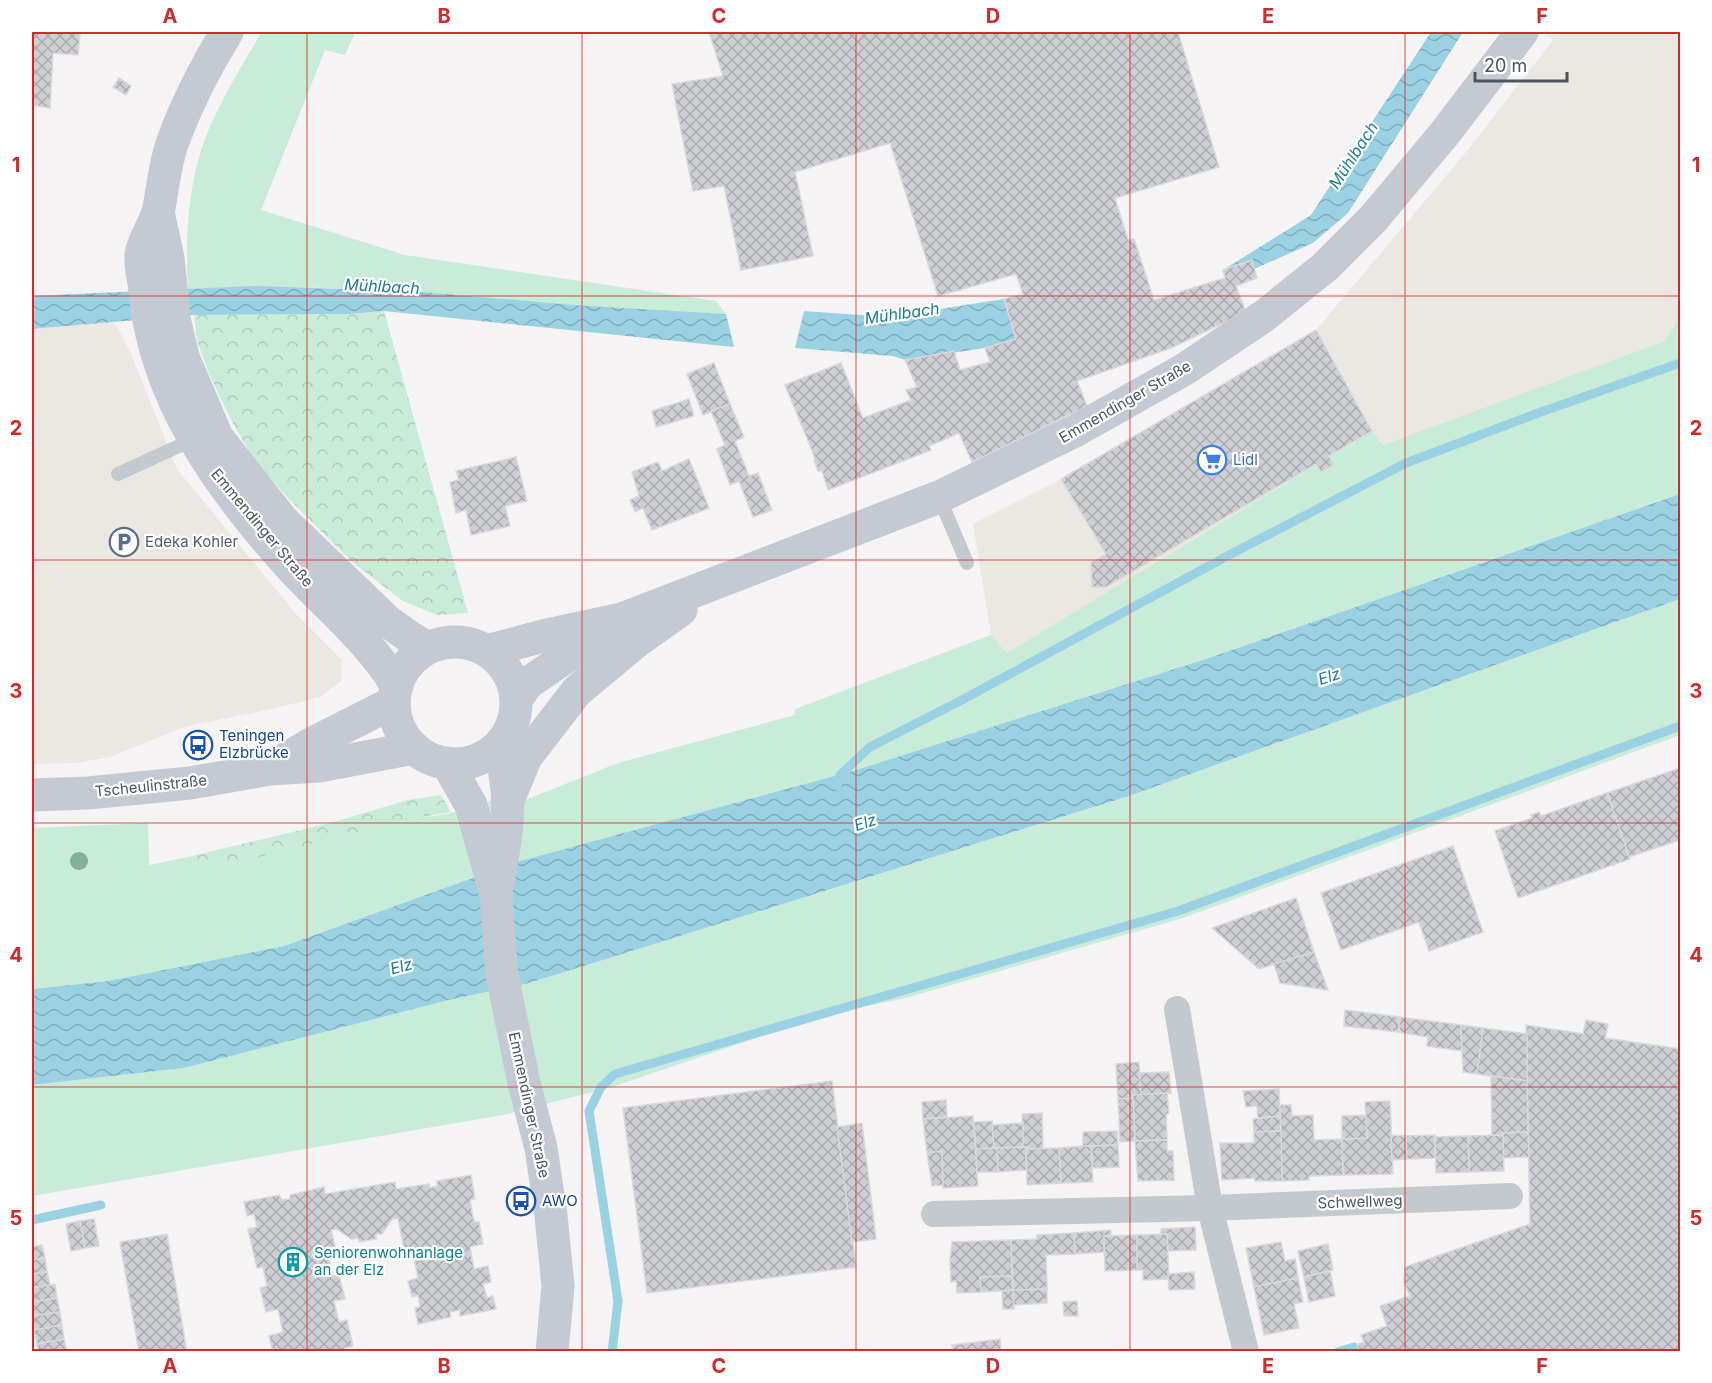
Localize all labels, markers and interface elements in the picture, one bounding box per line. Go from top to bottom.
text: A [163,4,178,28]
text: B [437,4,451,28]
text: C [712,4,726,28]
text: D [986,4,1000,28]
text: E [1262,4,1274,28]
text: F [1536,4,1548,28]
scale bar [1475,45,1566,83]
text: 20 m [1484,55,1527,76]
water label: Mühlbach [1324,118,1382,192]
text: 1 [12,153,20,177]
text: 1 [1692,153,1700,177]
water label: Mühlbach [344,274,420,298]
water label: Mühlbach [863,298,941,328]
street label: Emmendinger Straße [1055,356,1194,447]
text: 2 [10,416,22,440]
text: 2 [1690,416,1702,440]
supermarket icon: Lidl [1196,444,1228,476]
place label: Lidl [1233,450,1258,469]
street label: Emmendinger Straße [207,465,318,591]
parking icon: Edeka Kohler [108,526,140,558]
place label: Edeka Kohler [145,532,239,551]
water label: Elz [1315,663,1343,689]
text: 3 [10,679,22,703]
text: 3 [1690,679,1702,703]
place label: Teningen Elzbrücke [219,726,289,762]
bus stop icon: Teningen Elzbrücke [182,729,214,761]
street label: Tscheulinstraße [94,770,208,801]
water label: Elz [851,809,879,835]
text: 4 [9,943,23,967]
text: 4 [1689,943,1703,967]
water label: Elz [388,953,415,979]
street label: Emmendinger Straße [505,1030,554,1180]
bus stop icon: AWO [505,1185,537,1217]
place label: AWO [542,1191,578,1210]
street label: Schwellweg [1317,1191,1403,1212]
text: 5 [10,1206,22,1230]
text: 5 [1690,1206,1702,1230]
place label: Seniorenwohnanlage an der Elz [314,1243,463,1279]
building icon: Seniorenwohnanlage an der Elz [277,1246,309,1278]
text: A [163,1354,178,1378]
text: B [437,1354,451,1378]
text: C [712,1354,726,1378]
text: D [986,1354,1000,1378]
text: E [1262,1354,1274,1378]
text: F [1536,1354,1548,1378]

